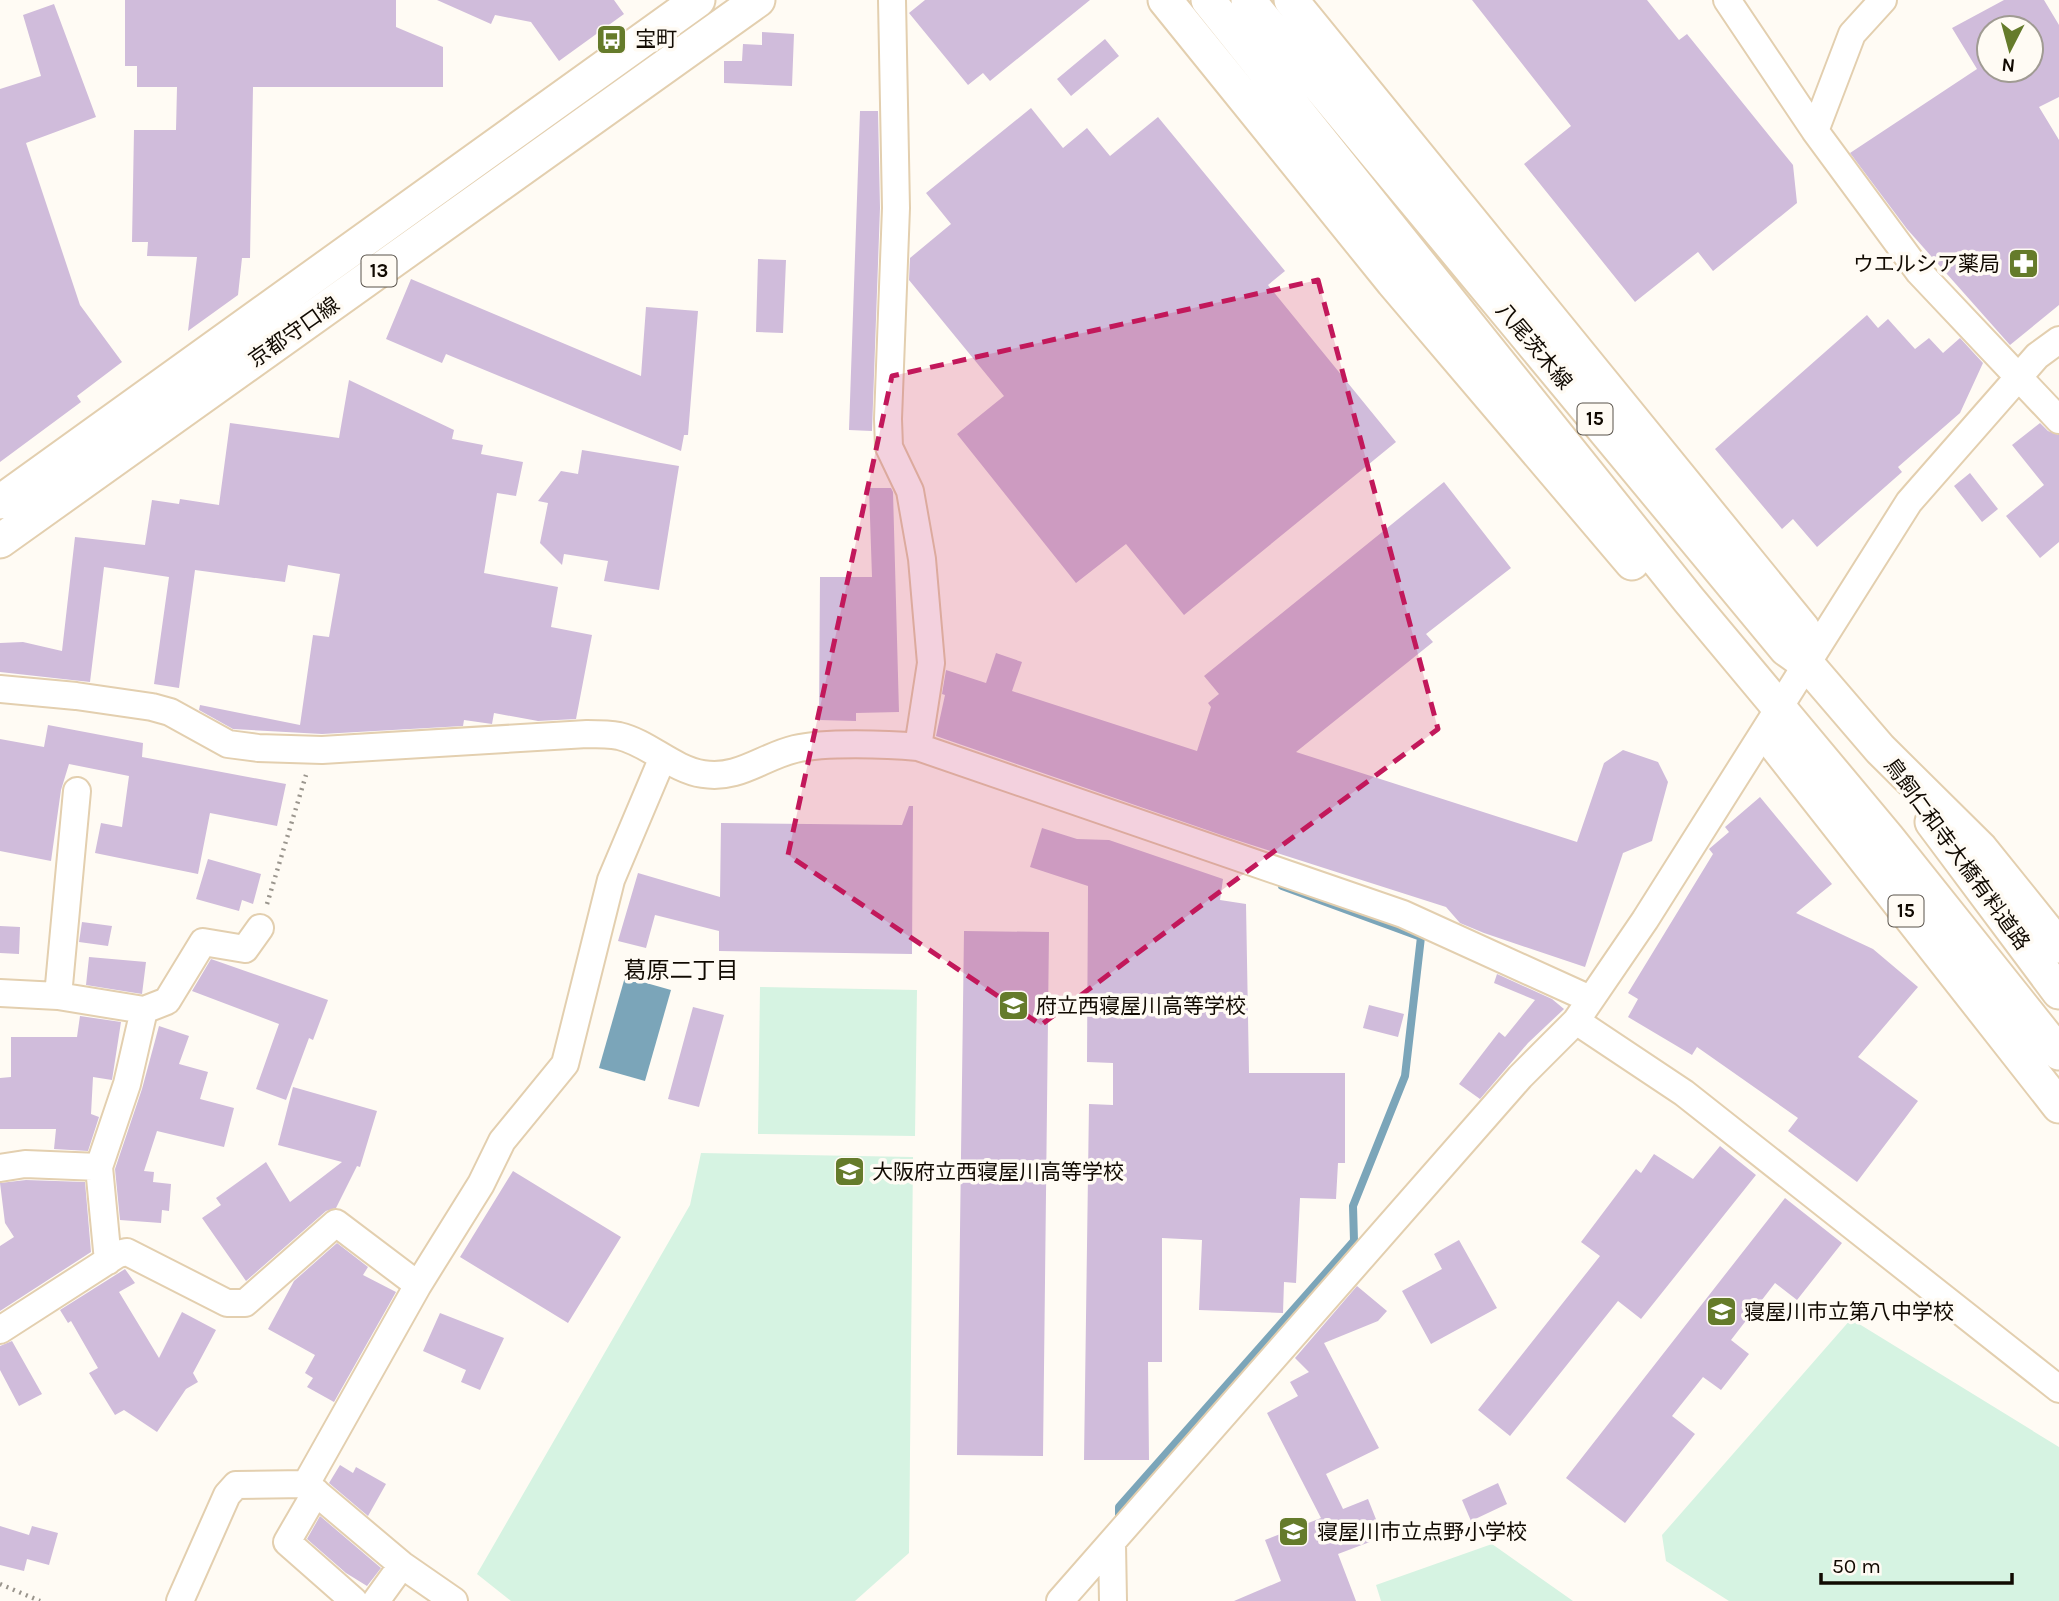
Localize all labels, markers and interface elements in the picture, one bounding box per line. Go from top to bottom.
north arrow [1975,14,2045,84]
bus stop icon: 宝町 [595,22,629,56]
place label: 宝町 [635,27,677,51]
text: N [2000,53,2016,77]
pharmacy icon: ウエルシア薬局 [2006,247,2040,281]
place label: ウエルシア薬局 [1853,252,2000,276]
road number: 13 [362,256,396,286]
street label: 京都守口線 [244,292,344,372]
street label: 八尾茨木線 [1491,298,1577,394]
road number: 15 [1578,404,1612,434]
street label: 鳥飼仁和寺大橋有料道路 [1879,754,2035,954]
road number: 15 [1888,896,1924,926]
district label: 葛原二丁目 [624,957,739,984]
school or university icon: 府立西寝屋川高等学校 [996,989,1030,1023]
place label: 府立西寝屋川高等学校 [1036,994,1246,1018]
school or university icon: 大阪府立西寝屋川高等学校 [832,1155,866,1189]
place label: 大阪府立西寝屋川高等学校 [872,1160,1124,1184]
school or university icon: 寝屋川市立第八中学校 [1704,1295,1738,1329]
place label: 寝屋川市立第八中学校 [1744,1300,1954,1324]
school or university icon: 寝屋川市立点野小学校 [1277,1515,1311,1549]
place label: 寝屋川市立点野小学校 [1317,1520,1527,1544]
scale bar [1821,1542,2012,1586]
text: 50 m [1832,1554,1881,1578]

